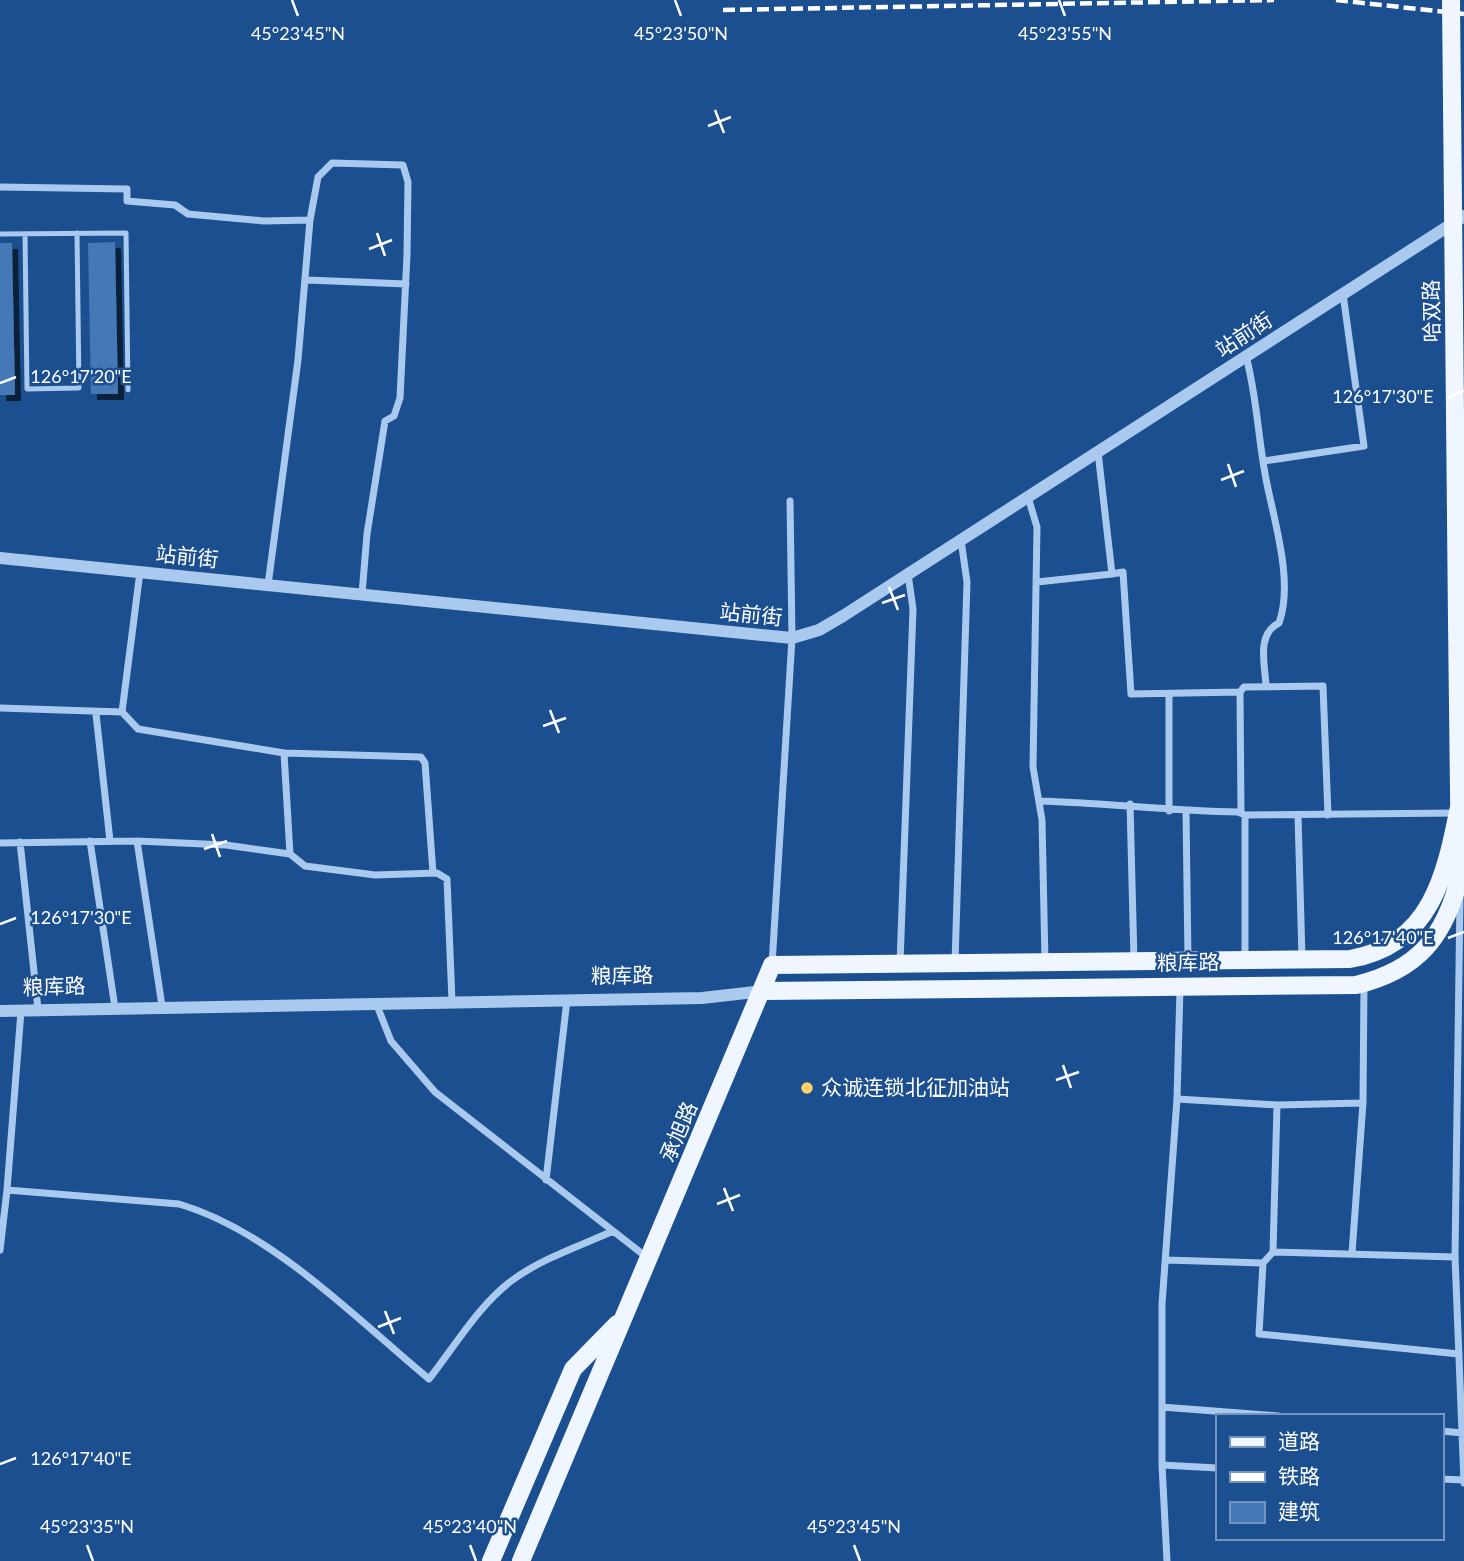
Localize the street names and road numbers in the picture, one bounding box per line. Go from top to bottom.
street label: 哈双路 [1417,279,1444,343]
street label: 站前街 [1210,306,1276,361]
street label: 站前街 [155,540,220,571]
street label: 站前街 [719,598,784,629]
street label: 粮库路 [1156,948,1220,975]
street label: 粮库路 [590,961,654,988]
street label: 粮库路 [22,972,86,999]
street label: 承旭路 [654,1098,701,1165]

